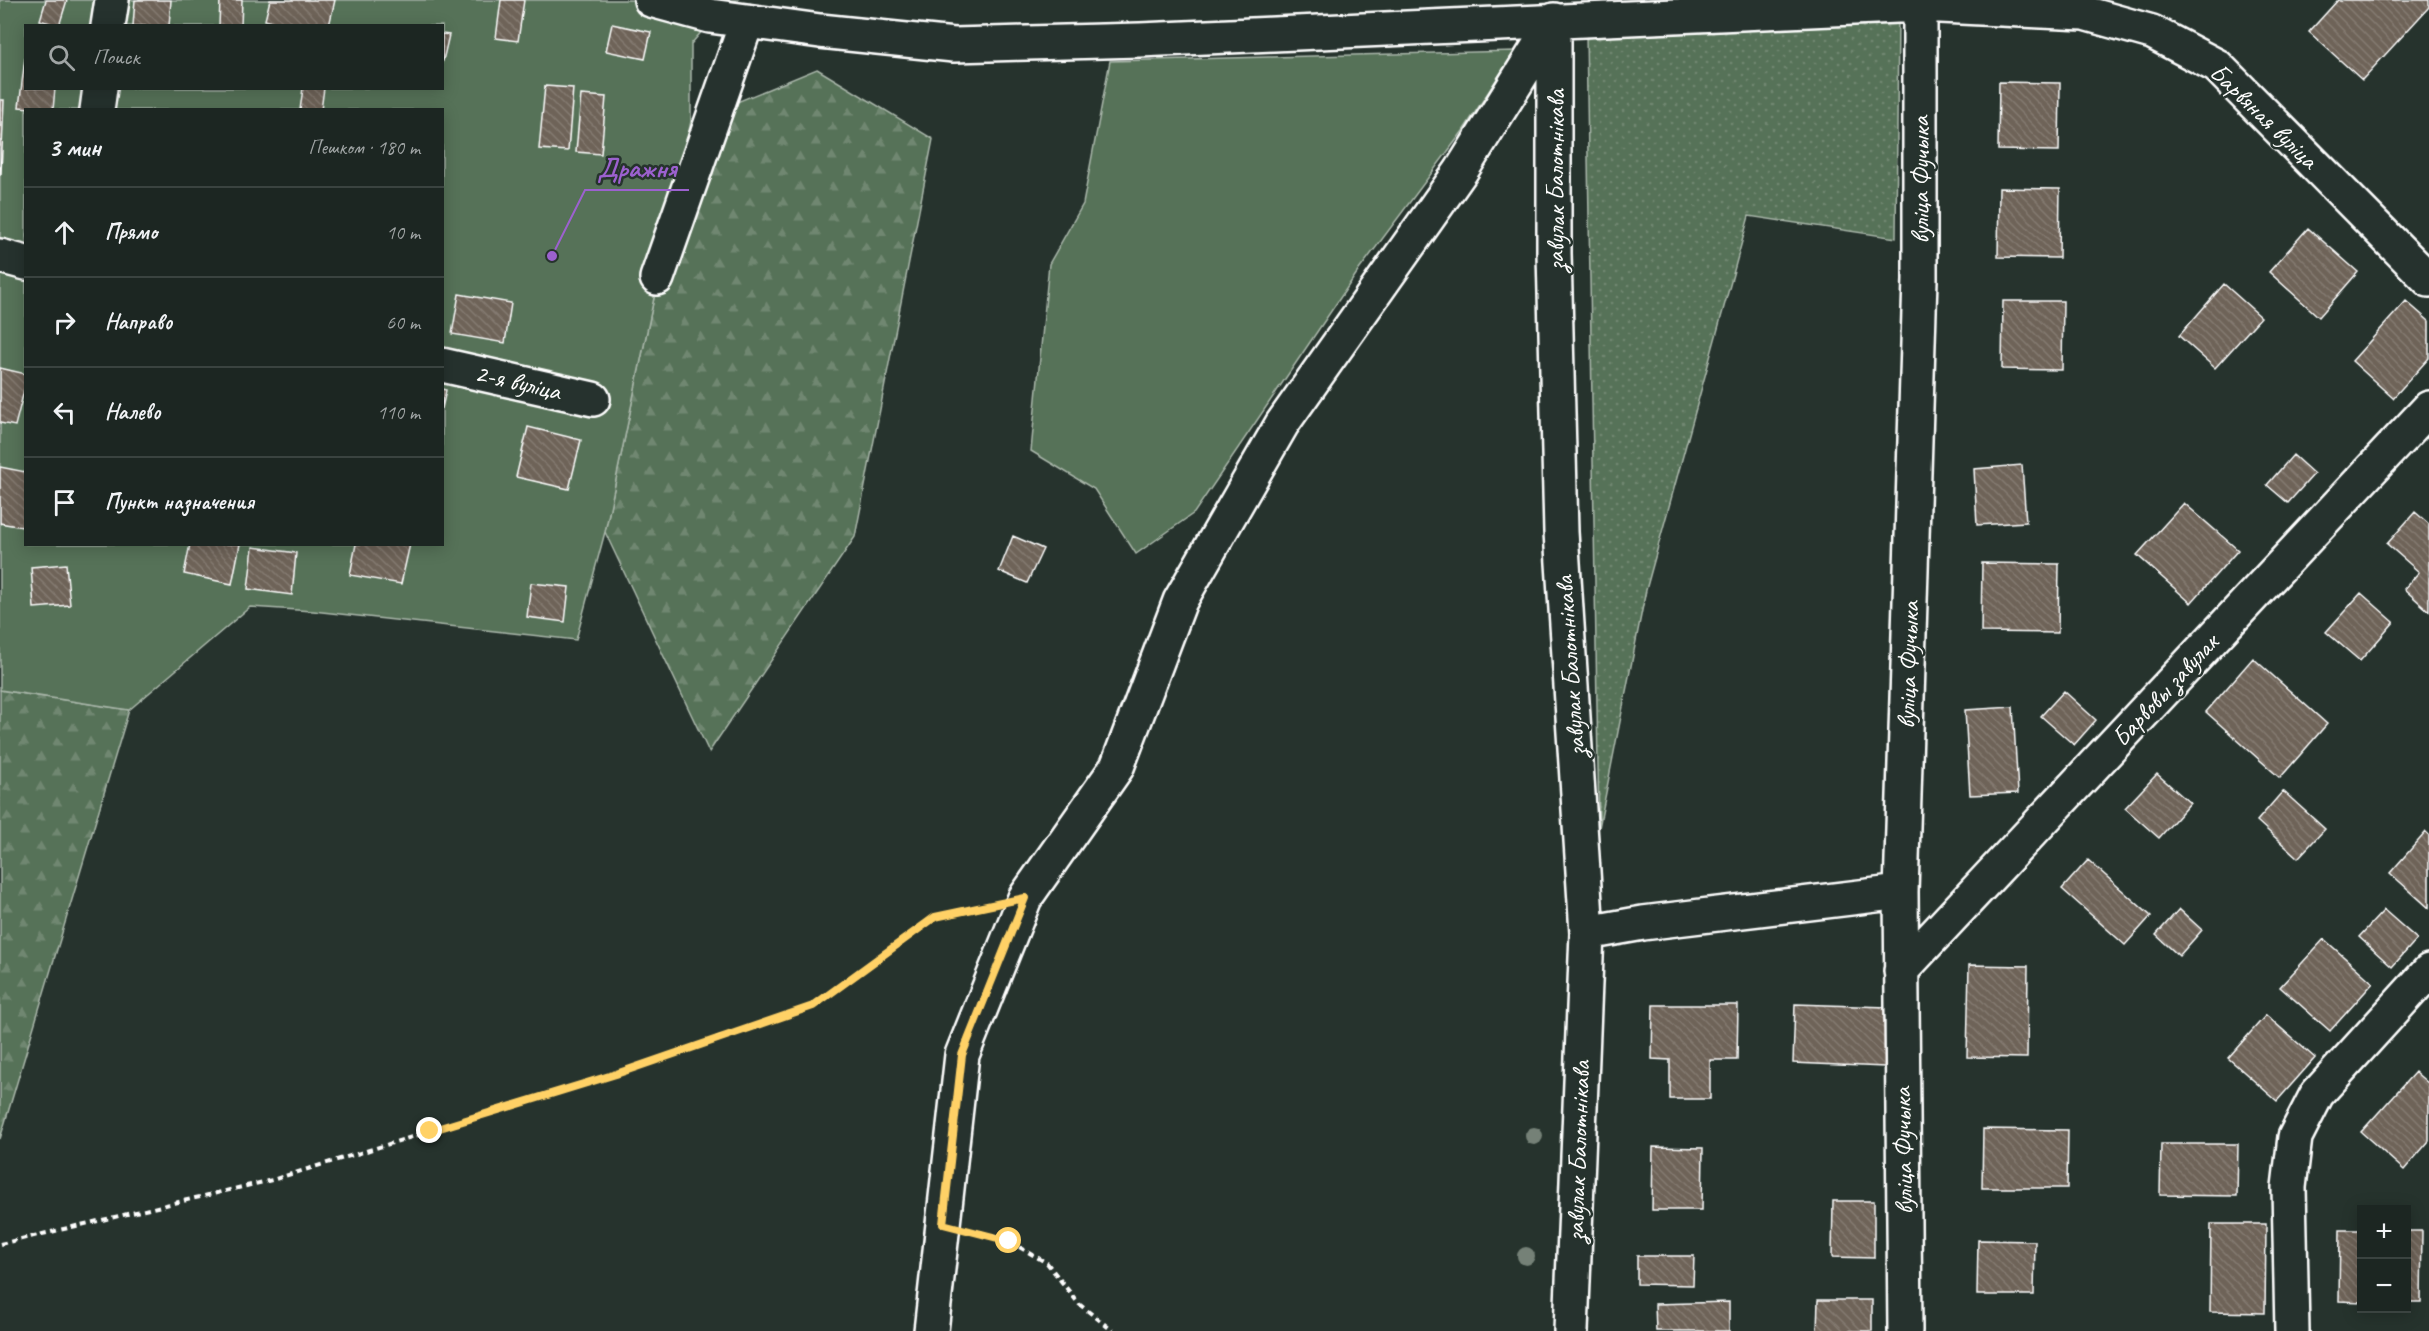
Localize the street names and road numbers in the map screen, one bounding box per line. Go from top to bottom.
street label: Барвяная вуліца [2203,56,2326,177]
street label: завулак Балотнікава [1539,88,1573,273]
street label: вуліца Фучыка [1904,115,1937,244]
street label: 2-я вуліца [472,356,566,408]
street label: завулак Балотнікава [1547,573,1594,760]
street label: вуліца Фучыка [1889,599,1927,729]
street label: Барвовы завулак [2104,625,2228,754]
street label: завулак Балотнікава [1558,1059,1599,1245]
street label: вуліца Фучыка [1885,1085,1921,1215]

